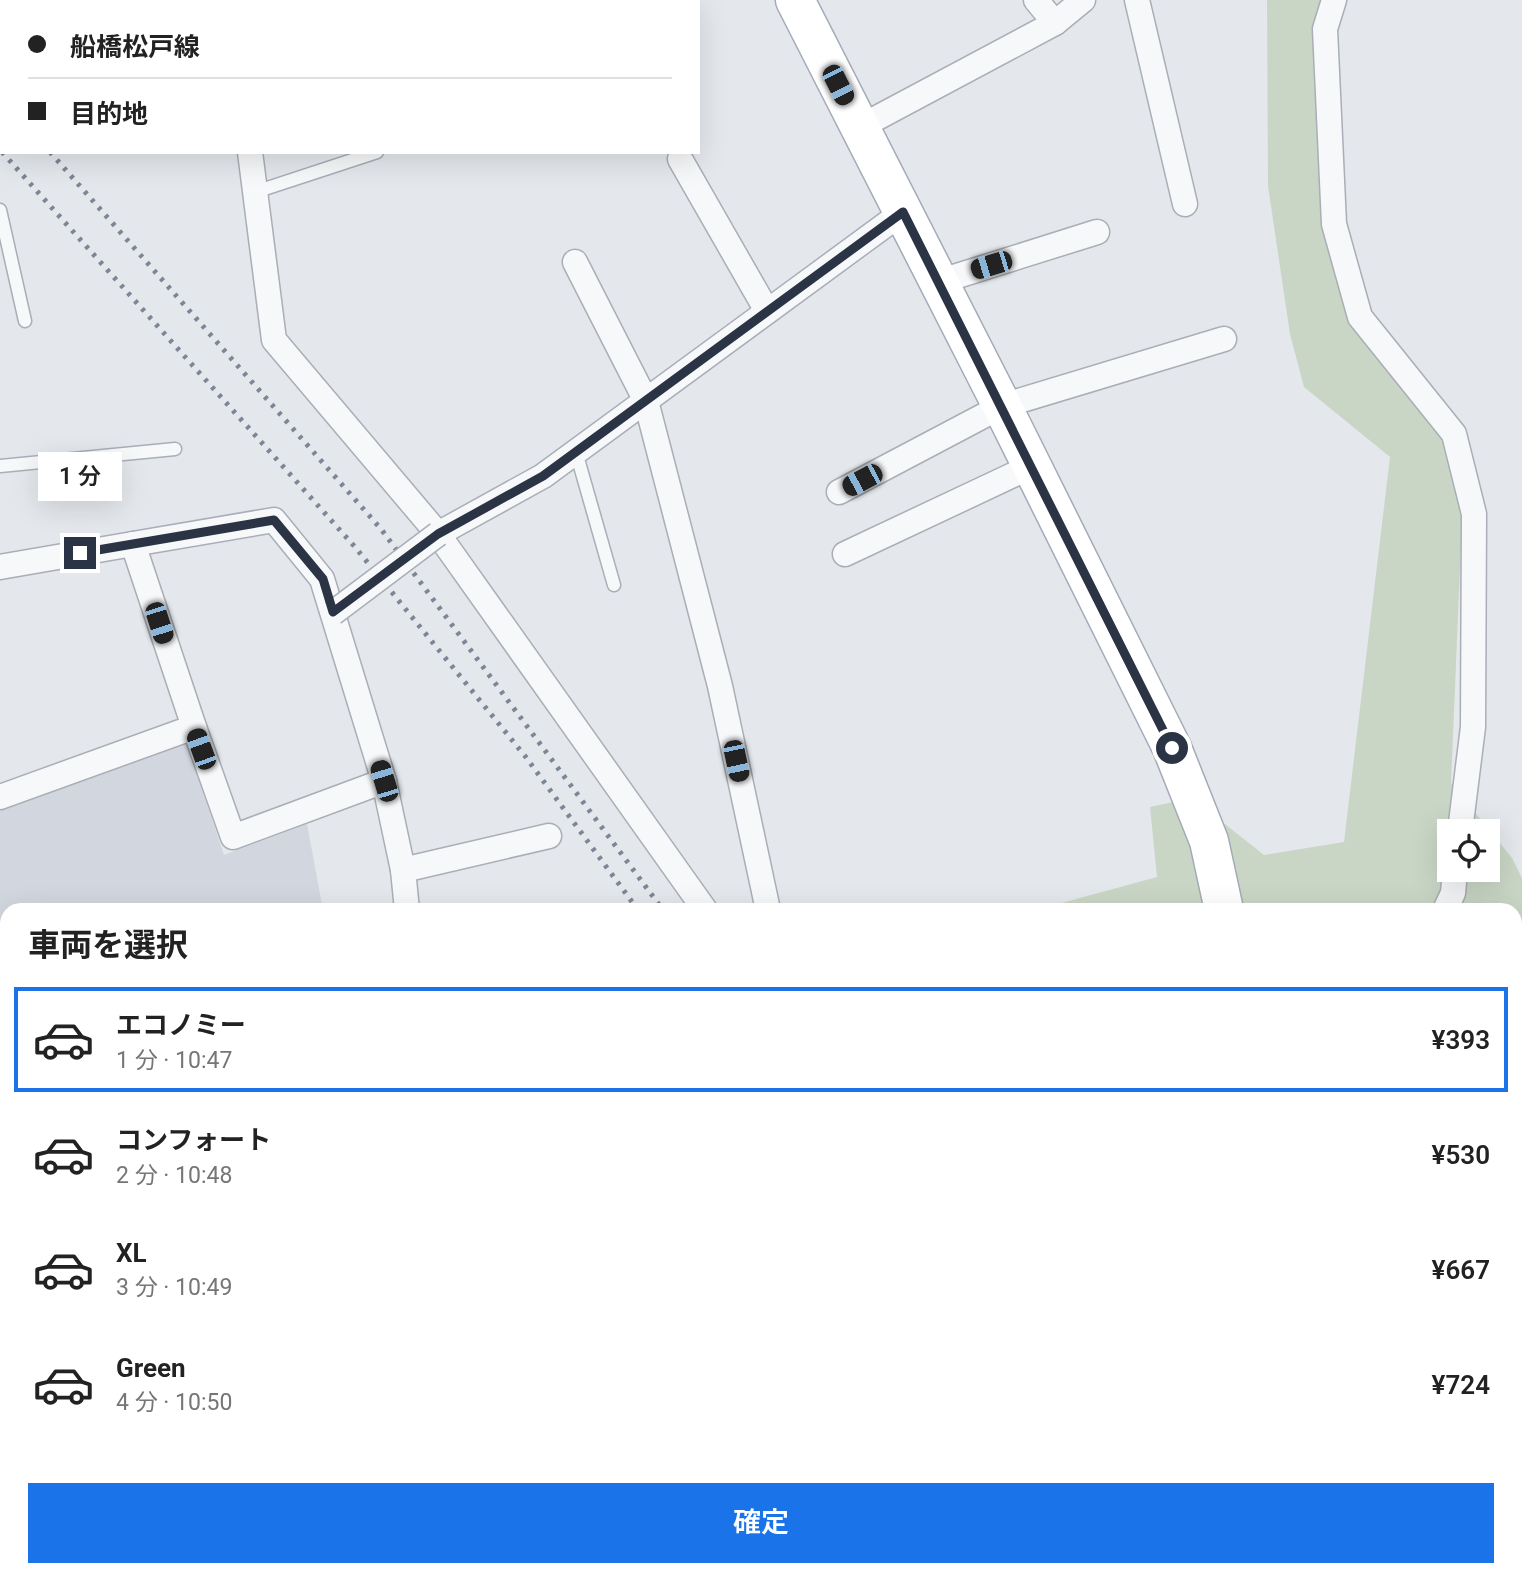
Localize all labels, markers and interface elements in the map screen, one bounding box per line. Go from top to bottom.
text: 船橋松戸線 [70,32,200,62]
car [820,62,857,108]
text: 目的地 [70,99,148,129]
car [968,249,1015,281]
callout: 1 分 [38,452,122,500]
car [839,461,886,499]
text: 1 分 [59,463,101,490]
route end [64,537,96,569]
car [143,600,176,646]
car [184,726,219,772]
route start [1156,732,1188,764]
car [722,738,751,784]
car [368,758,401,804]
map controls [1437,819,1500,882]
button: locate [1437,819,1500,882]
text: 車両を選択 [28,926,188,964]
icon: car [32,1008,95,1071]
text: エコノミー [116,1010,246,1040]
text: ¥393 [1432,1025,1490,1055]
text: 1 分 · 10:47 [116,1047,232,1074]
icon: car [32,1123,95,1186]
text: コンフォート [116,1125,271,1155]
text: ¥530 [1432,1140,1490,1170]
text: 2 分 · 10:48 [116,1162,232,1189]
icon: car [32,1238,95,1301]
text: XL [116,1238,147,1268]
text: ¥667 [1432,1255,1490,1285]
text: 3 分 · 10:49 [116,1274,232,1301]
icon: car [32,1353,95,1416]
text: Green [116,1353,186,1383]
text: ¥724 [1432,1370,1490,1400]
text: 4 分 · 10:50 [116,1389,232,1416]
button: 確定 [28,1483,1494,1563]

